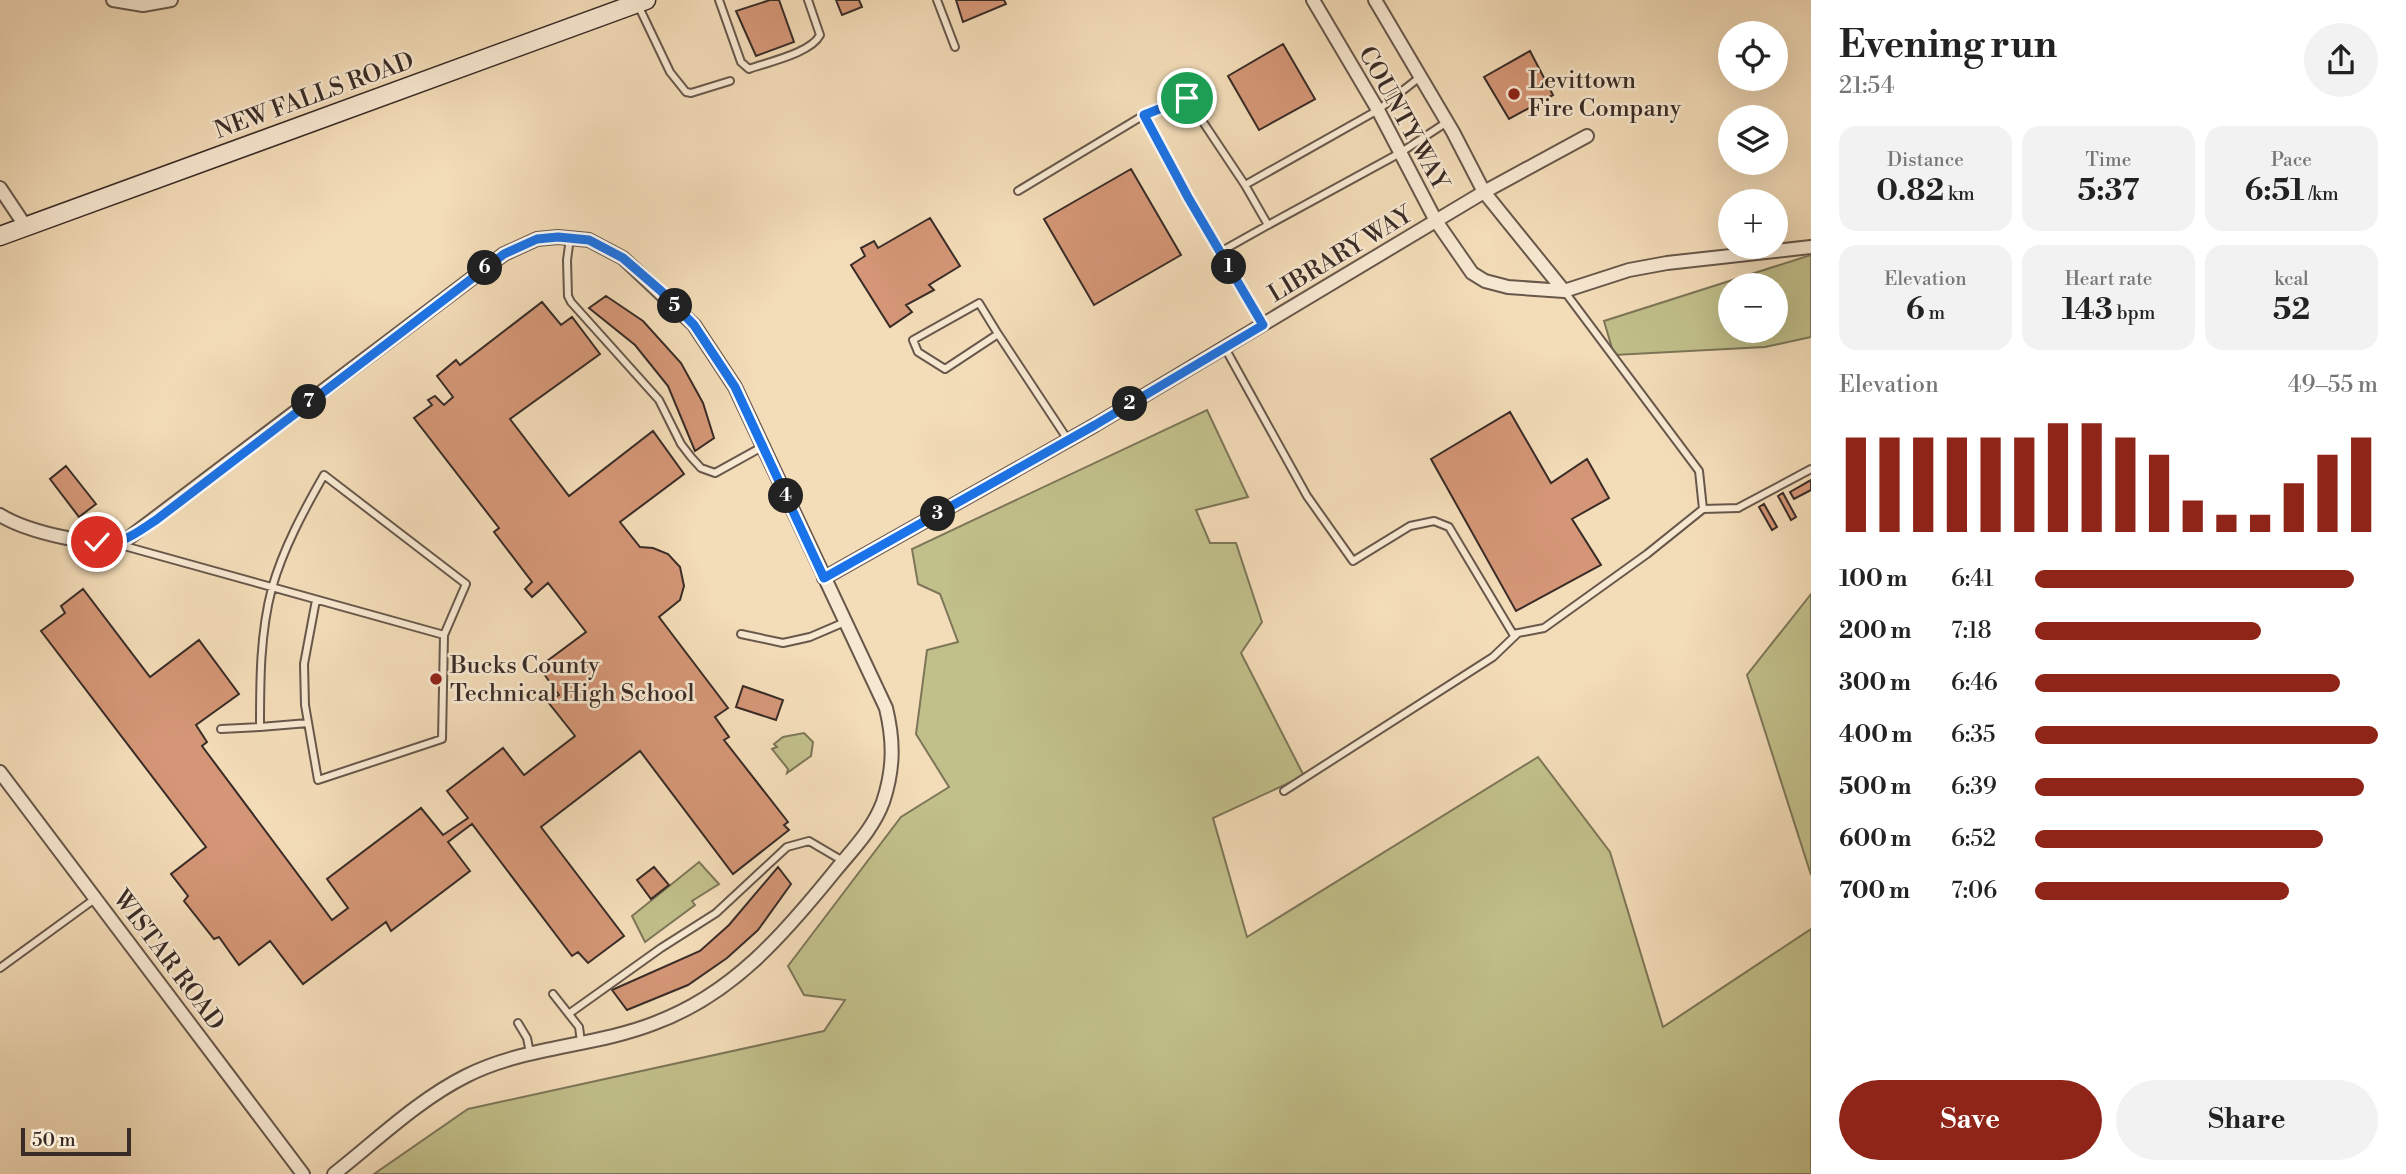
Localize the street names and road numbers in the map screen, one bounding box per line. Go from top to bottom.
street label: COUNTY WAY [1351,41,1456,197]
street label: NEW FALLS ROAD [210,46,418,146]
street label: LIBRARY WAY [1263,200,1419,310]
street label: WISTAR ROAD [105,884,231,1037]

